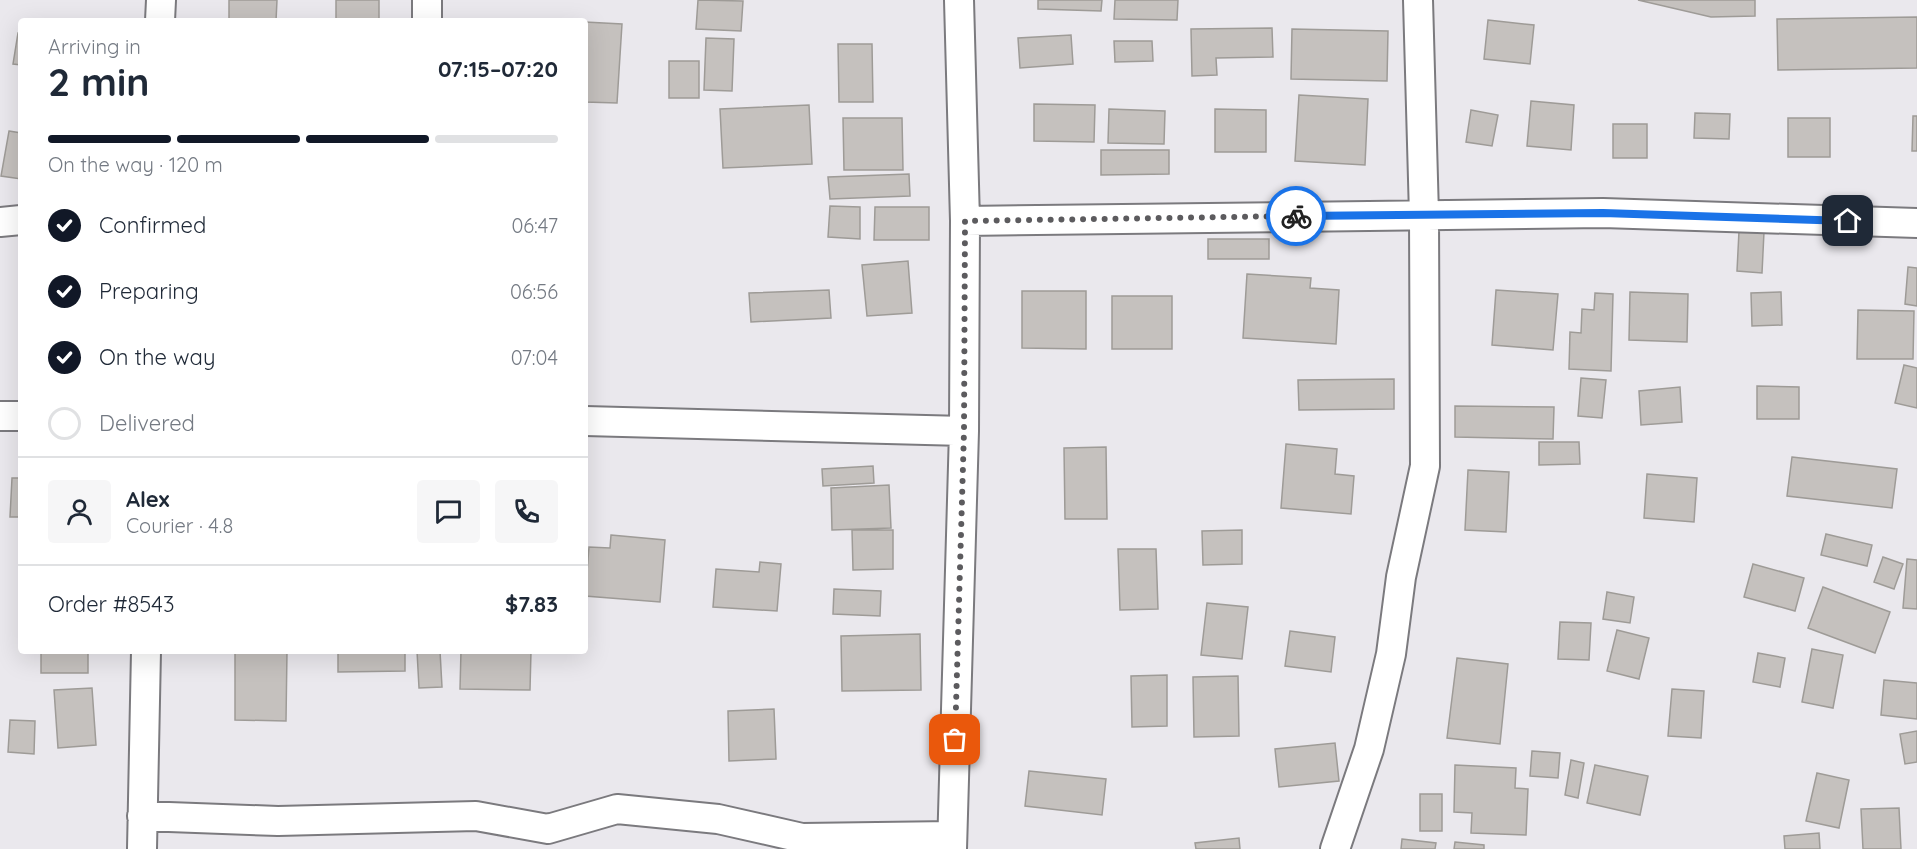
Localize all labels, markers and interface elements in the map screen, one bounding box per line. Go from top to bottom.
text: Arriving in [48,34,141,59]
text: 07:15–07:20 [438,55,558,83]
text: 2 min [48,57,150,106]
text: On the way · 120 m [48,152,223,177]
courier [1266,186,1326,246]
pin [1822,195,1873,246]
icon: bike [1280,200,1313,233]
icon: home [1831,204,1864,237]
icon: check [48,209,81,242]
text: Confirmed [99,211,206,239]
text: 06:47 [511,213,558,238]
icon: check [48,275,81,308]
text: Preparing [99,277,199,305]
text: 06:56 [510,279,558,304]
icon: check [48,341,81,374]
text: On the way [99,343,215,371]
text: 07:04 [511,345,558,370]
text: Delivered [99,409,195,437]
button: person [48,480,111,543]
button: chat [417,480,480,543]
button: phone [495,480,558,543]
text: Alex [126,485,169,513]
text: Courier · 4.8 [126,513,233,538]
text: Order #8543 [48,590,174,618]
text: $7.83 [505,590,558,618]
pin [929,714,980,765]
icon: bag [938,723,971,756]

